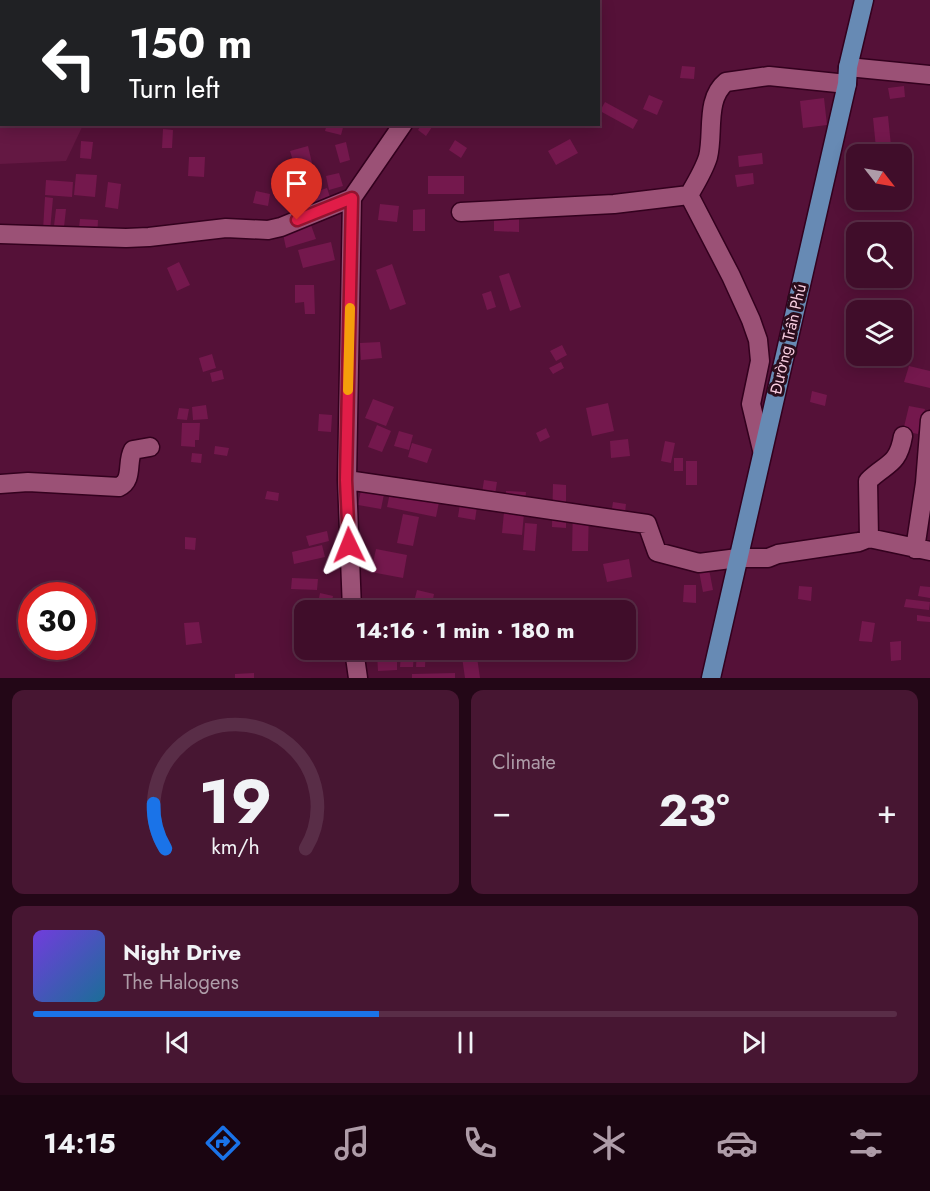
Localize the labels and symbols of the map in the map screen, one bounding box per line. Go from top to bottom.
north arrow [846,144,912,210]
pin [271,158,322,220]
street label: Đường Trần Phú [764,282,812,396]
position arrow [317,513,381,577]
speed limit sign: 30 [18,582,96,660]

